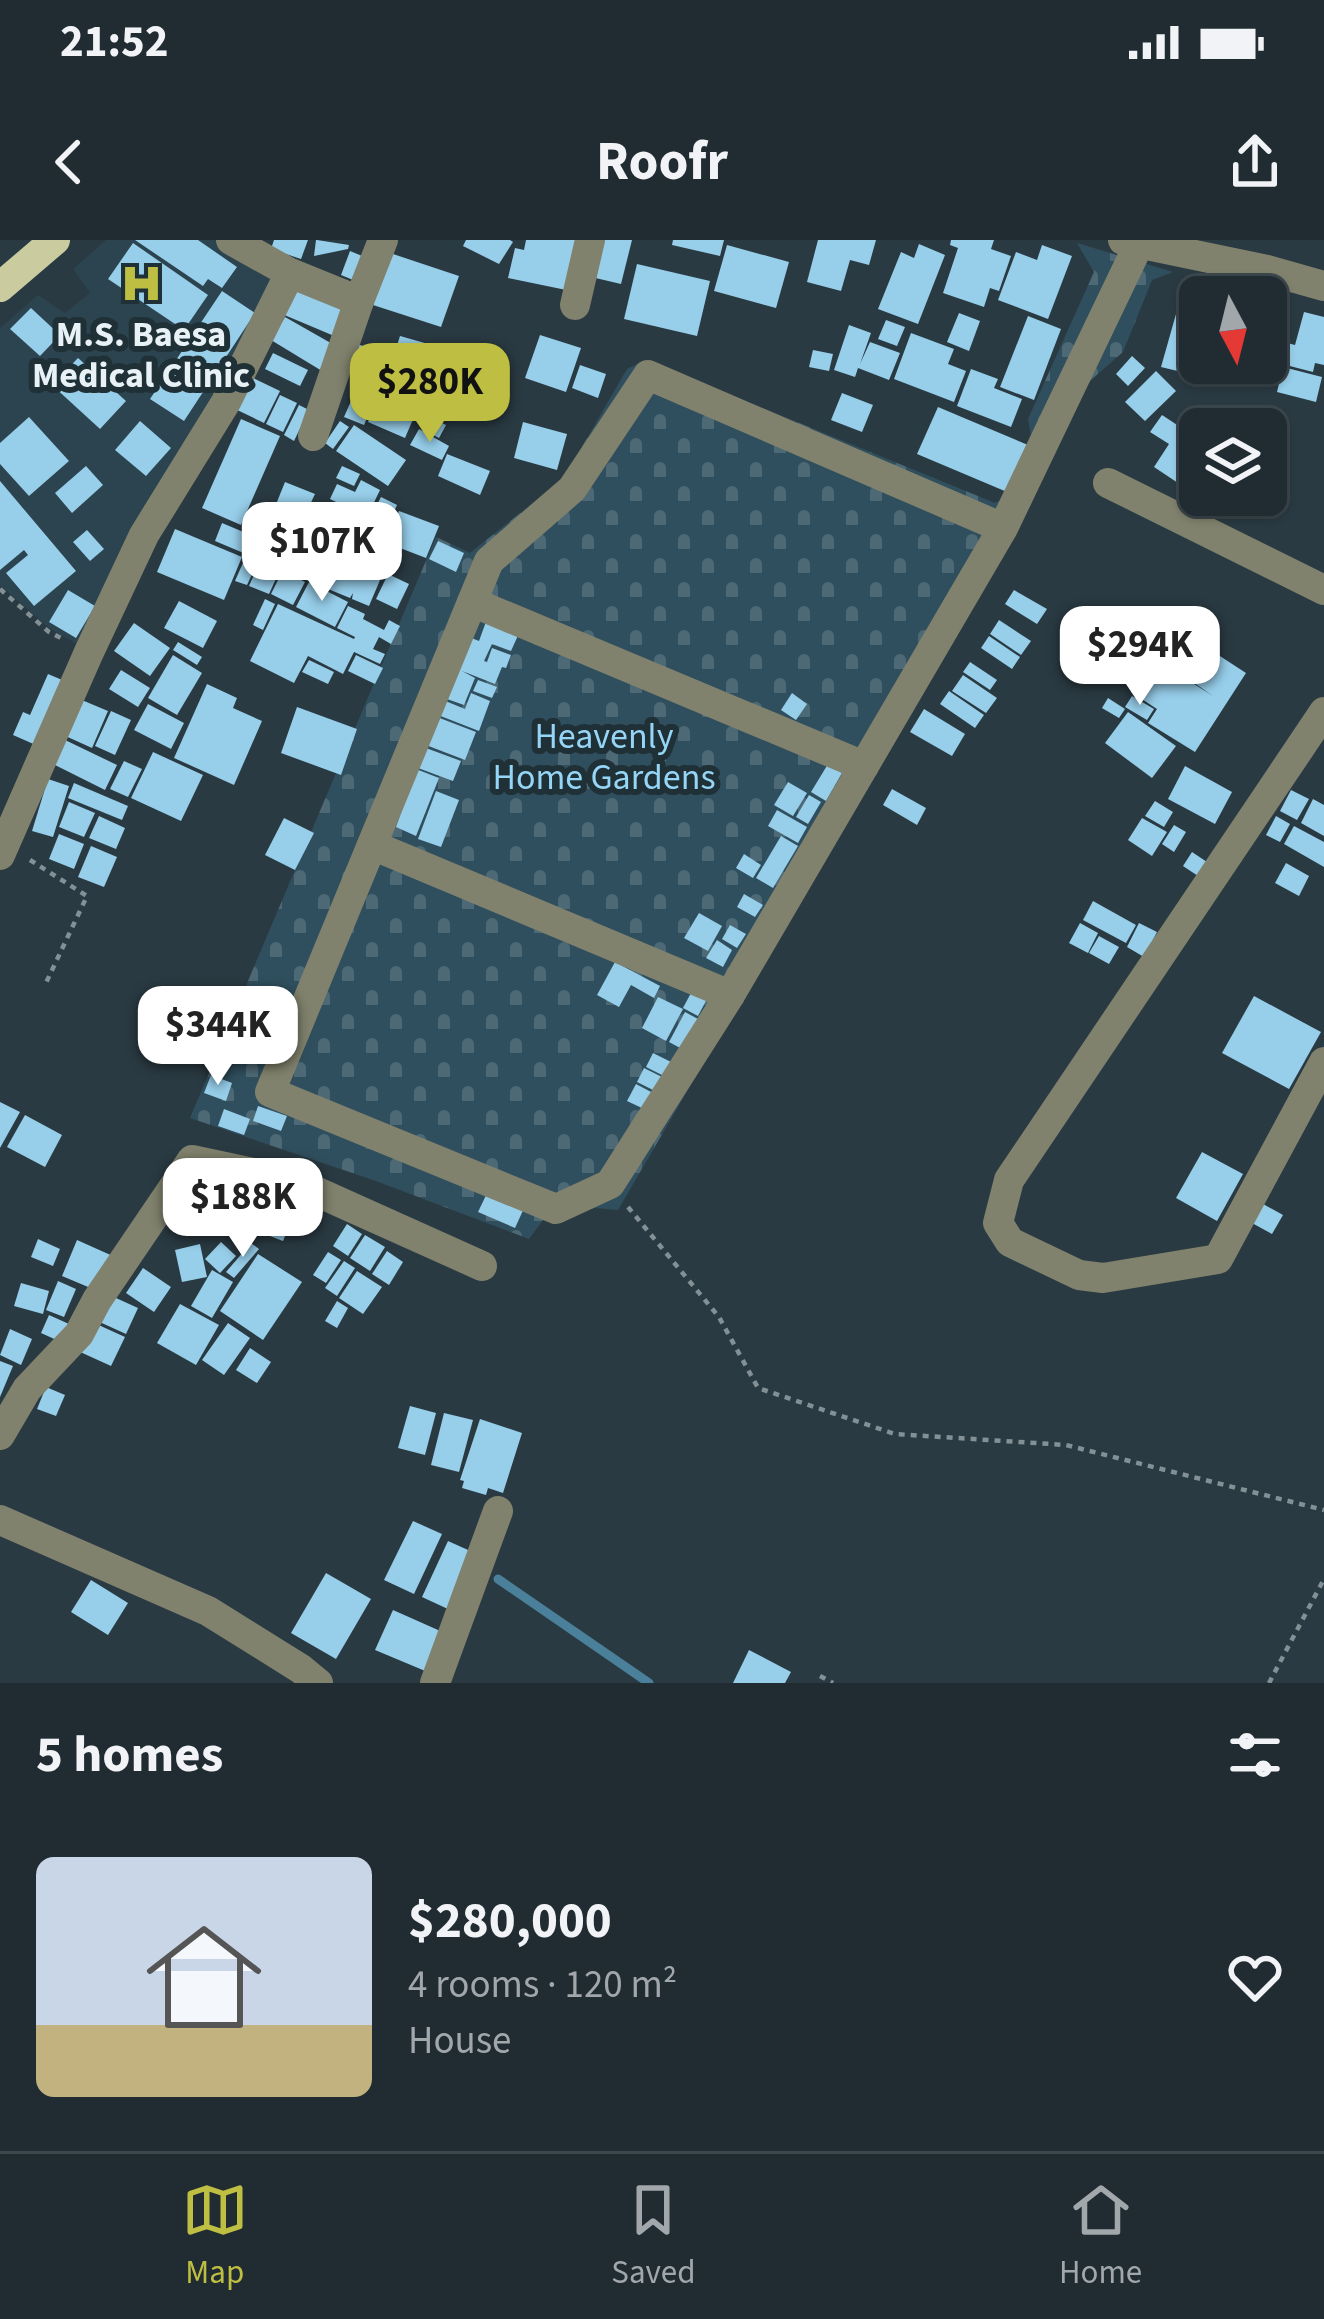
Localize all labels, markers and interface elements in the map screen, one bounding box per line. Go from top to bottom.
text: 21:52 [60,10,169,74]
text: Roofr [596,124,728,201]
icon: back [36,129,102,195]
icon: share [1222,129,1288,195]
hospital icon: M.S. Baesa Medical Clinic [118,261,164,307]
north arrow [1179,276,1287,384]
map controls [1179,276,1287,516]
place label: M.S. Baesa Medical Clinic [32,309,250,401]
pin: $280K [346,343,514,445]
text: $280K [377,354,483,410]
button: layers [1179,408,1287,516]
pin: $107K [238,502,406,604]
text: $107K [269,513,375,569]
pin: $294K [1056,606,1224,708]
text: $294K [1087,617,1193,673]
park label: Heavenly Home Gardens [493,711,715,803]
pin: $344K [134,986,302,1088]
text: $344K [165,997,271,1053]
pin: $188K [159,1158,327,1260]
text: $188K [190,1169,296,1225]
text: 5 homes [36,1719,223,1791]
icon: filters [1222,1722,1288,1788]
text: $280,000 [408,1885,612,1957]
icon: home [132,1905,276,2049]
icon: heart [1222,1944,1288,2010]
text: 4 rooms · 120 m² [408,1957,677,2013]
text: House [408,2013,511,2069]
tab: Map [182,2177,248,2296]
tab: Saved [611,2177,696,2296]
tab: Home [1059,2177,1142,2296]

